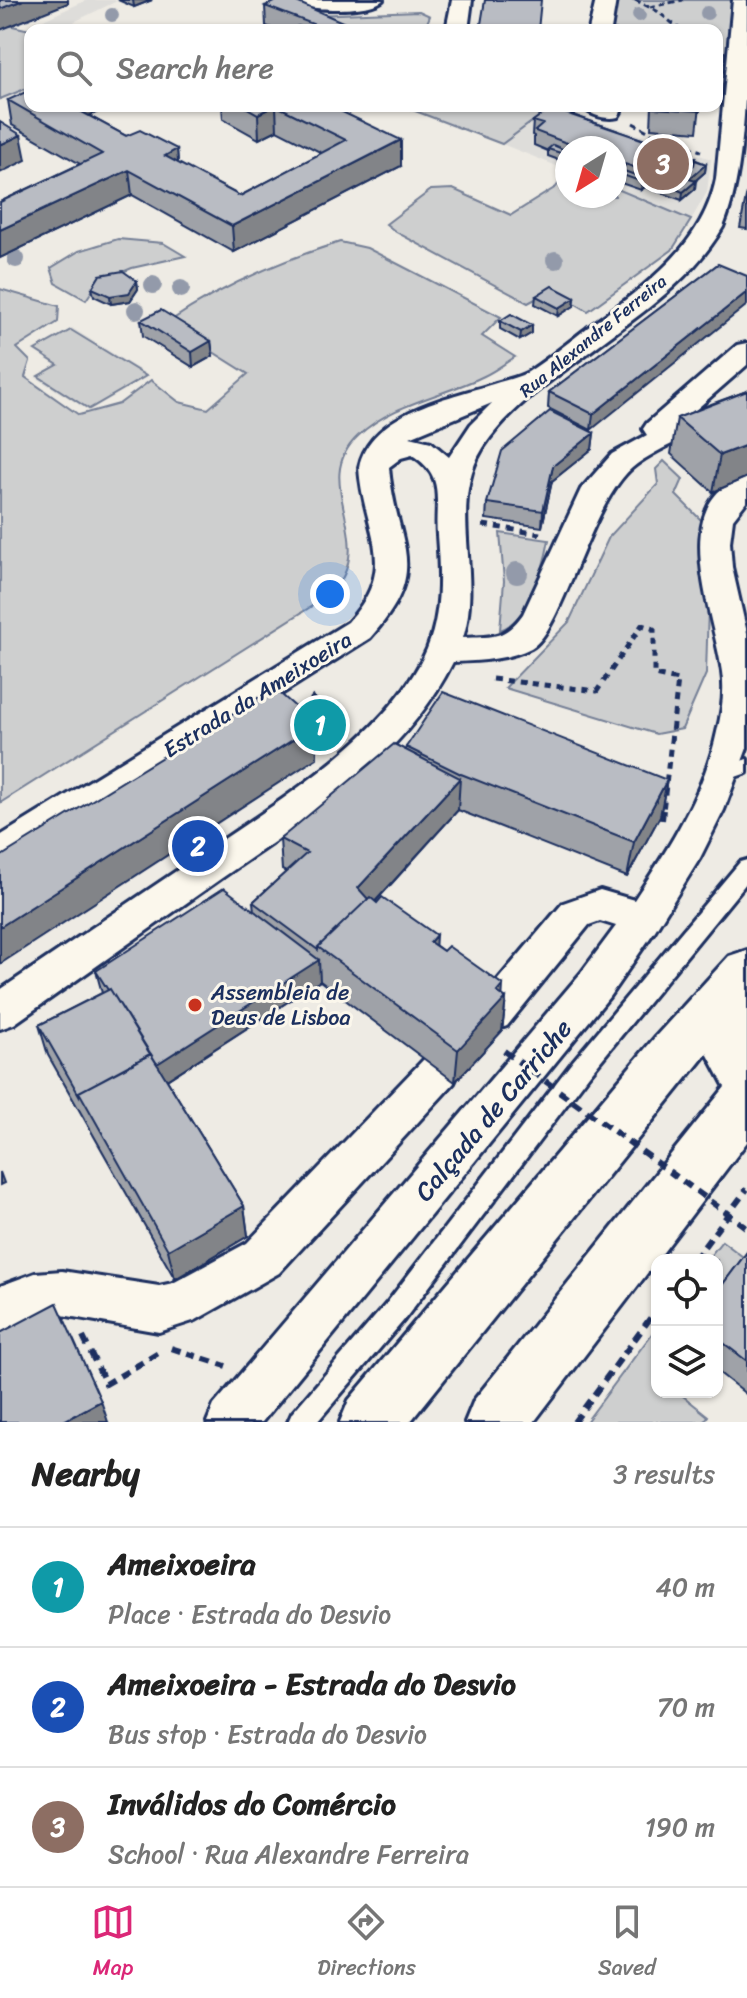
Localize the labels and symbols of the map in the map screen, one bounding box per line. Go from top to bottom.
pin: 3 [637,134,689,194]
north arrow [555,136,627,208]
street label: Rua Alexandre Ferreira [512,266,674,406]
your location [310,574,350,614]
street label: Estrada da Ameixoeira [155,620,360,768]
pin: 1 [294,695,346,755]
pin: 2 [172,816,224,876]
place label: Assembleia de Deus de Lisboa [210,973,351,1037]
marker: Assembleia de Deus de Lisboa [186,996,204,1014]
street label: Calçada de Carriche [402,1008,584,1212]

